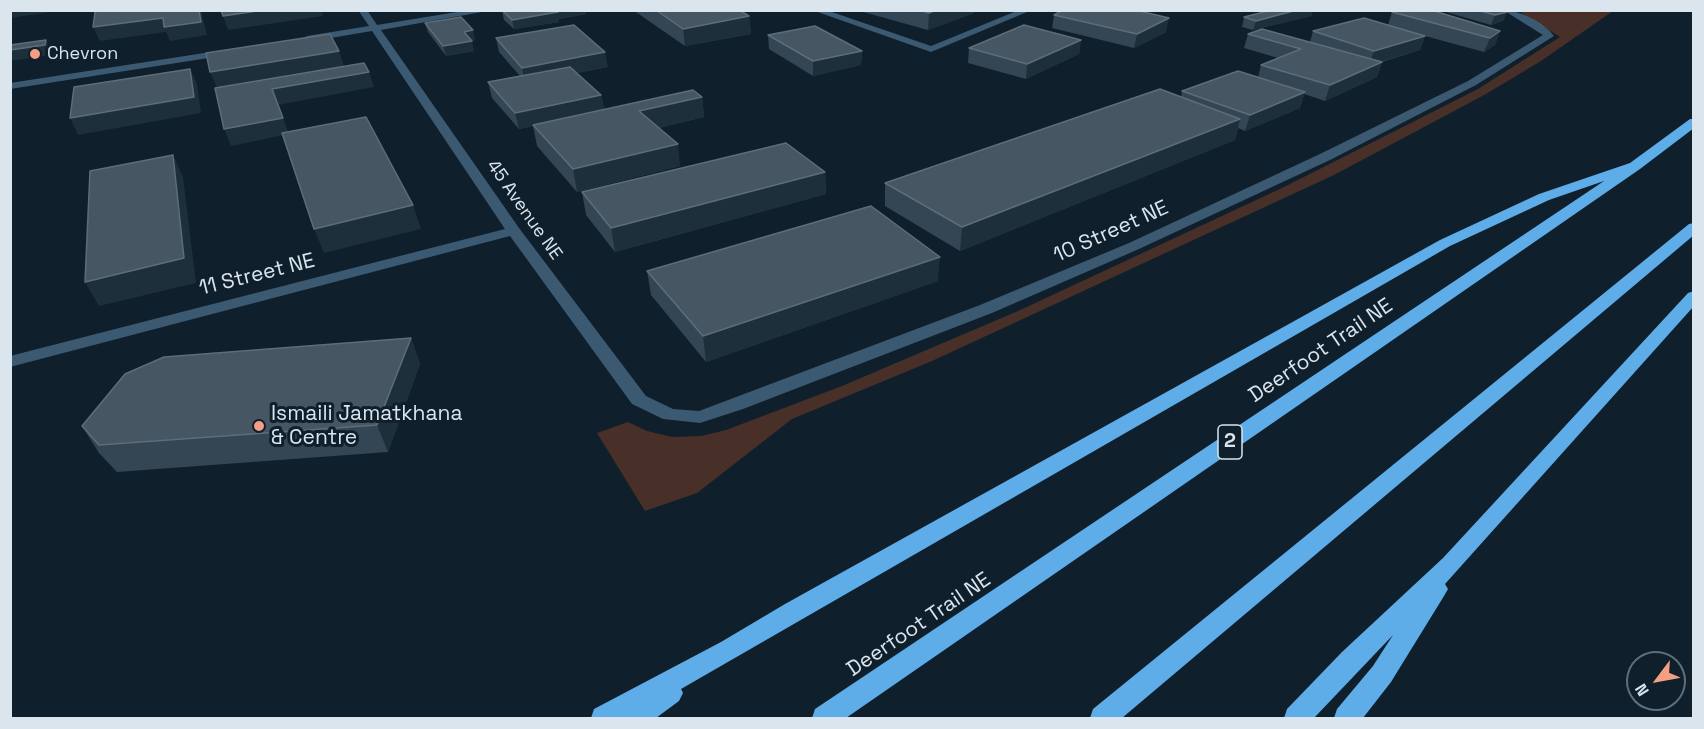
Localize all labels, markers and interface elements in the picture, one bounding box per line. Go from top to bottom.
place label: Chevron [47,43,118,65]
marker: Chevron [28,47,42,61]
street label: 45 Avenue NE [482,156,566,264]
street label: 10 Street NE [1050,195,1172,269]
street label: 11 Street NE [197,248,317,302]
street label: Deerfoot Trail NE [1244,294,1398,408]
place label: Ismaili Jamatkhana & Centre [271,401,462,451]
marker: Ismaili Jamatkhana & Centre [252,419,266,433]
road number: 2 [1218,425,1242,459]
street label: Deerfoot Trail NE [842,568,996,682]
north arrow [1626,651,1686,711]
text: N [1630,680,1654,700]

